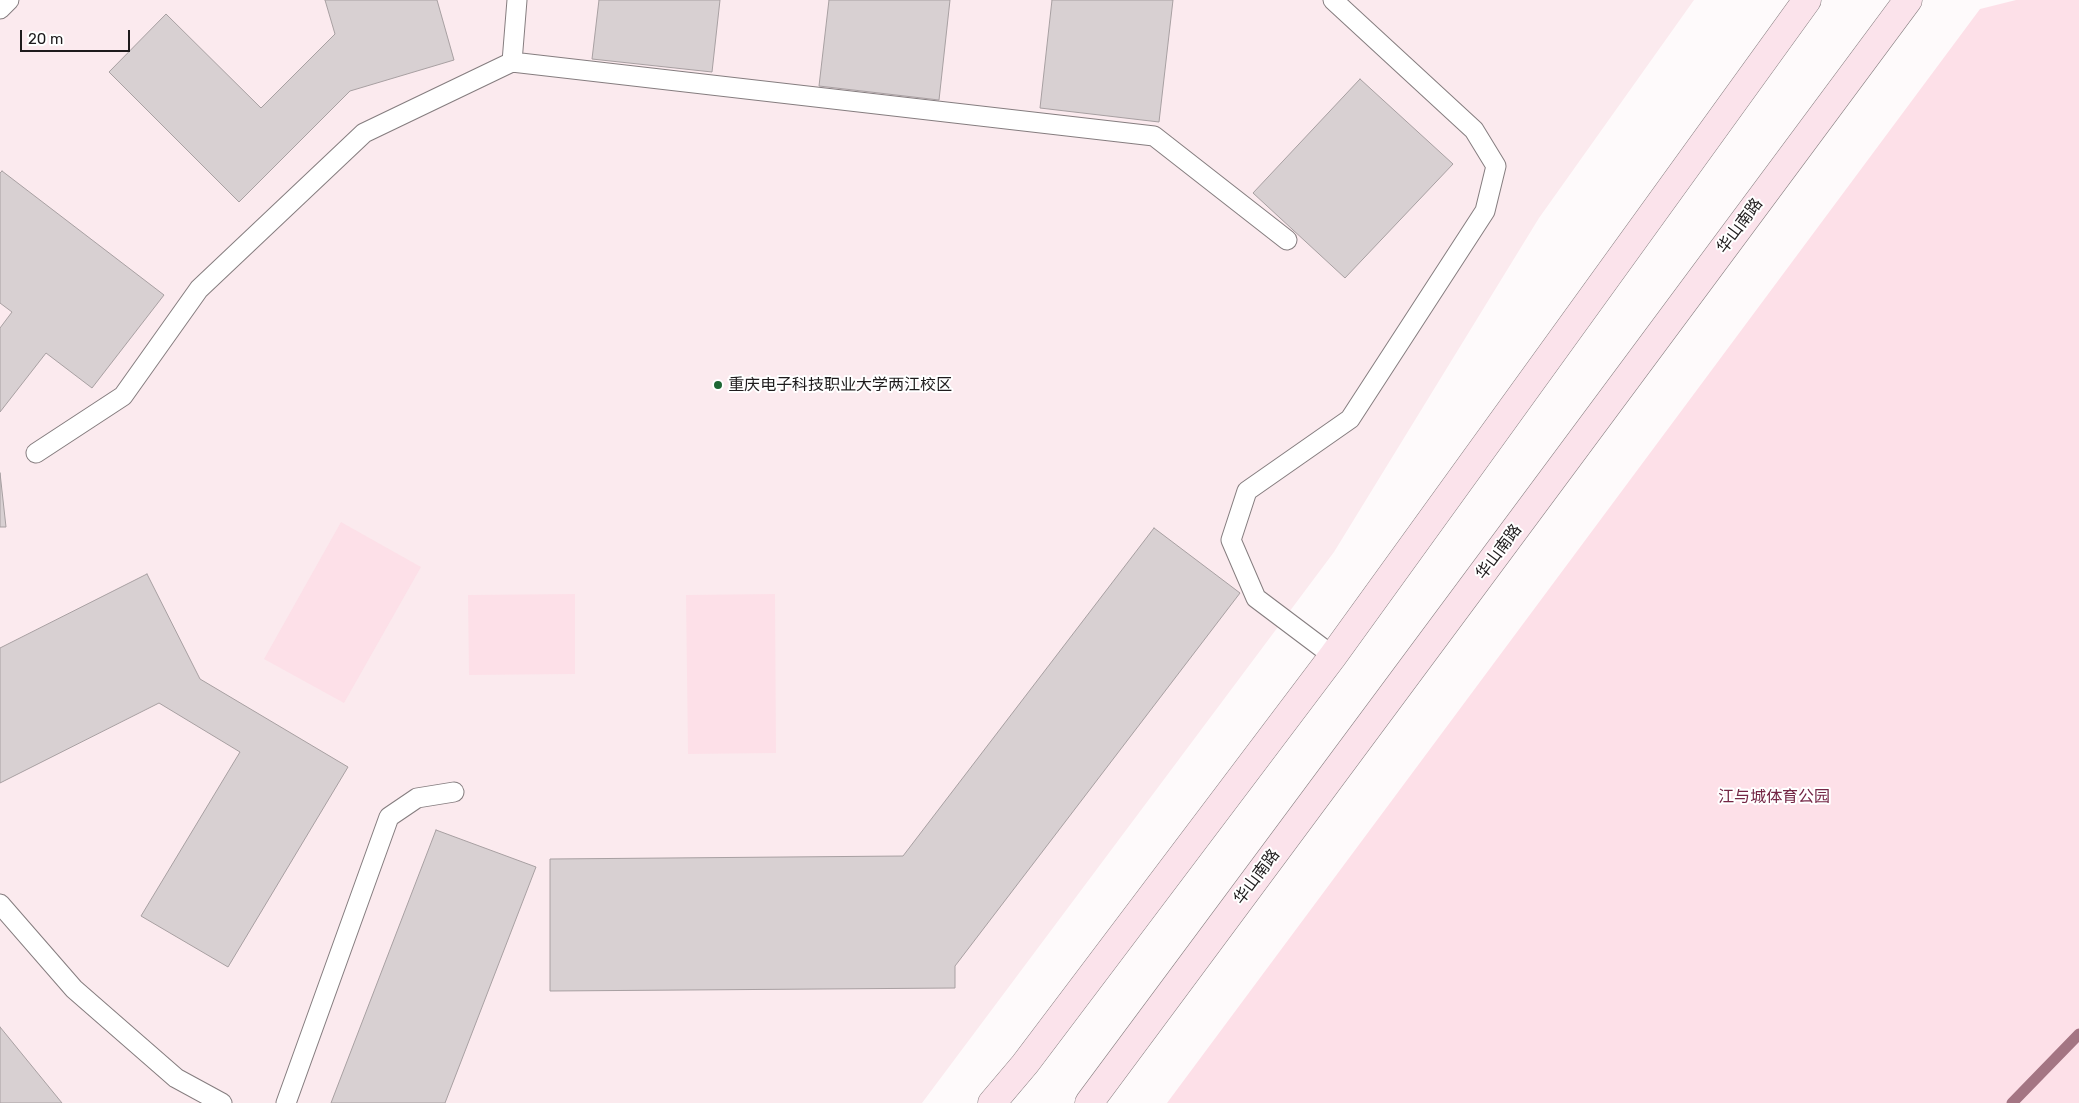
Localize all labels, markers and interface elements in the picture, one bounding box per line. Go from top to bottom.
scale bar [22,20,132,52]
text: 20 m [28,30,63,48]
street label: 华山南路 [1713,195,1767,257]
place label: 重庆电子科技职业大学两江校区 [728,375,952,395]
marker: 重庆电子科技职业大学两江校区 [712,379,724,391]
street label: 华山南路 [1472,521,1526,583]
park label: 江与城体育公园 [1718,787,1830,807]
street label: 华山南路 [1230,846,1284,908]

